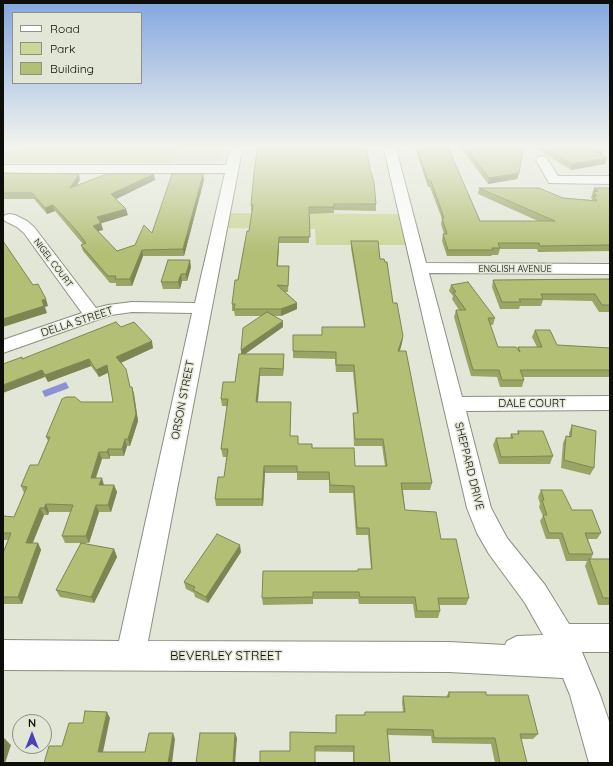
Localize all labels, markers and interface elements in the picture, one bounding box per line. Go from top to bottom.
legend [12,12,142,84]
text: Road [50,21,80,36]
text: Park [50,41,75,56]
text: Building [50,61,94,76]
street label: NIGEL COURT [31,237,75,289]
street label: ENGLISH AVENUE [478,264,552,274]
street label: DELLA STREET [39,304,115,340]
street label: ORSON STREET [169,359,197,441]
street label: DALE COURT [498,397,566,411]
street label: SHEPPARD DRIVE [452,421,486,511]
street label: BEVERLEY STREET [170,648,282,664]
north arrow [12,714,52,754]
text: N [28,716,36,730]

